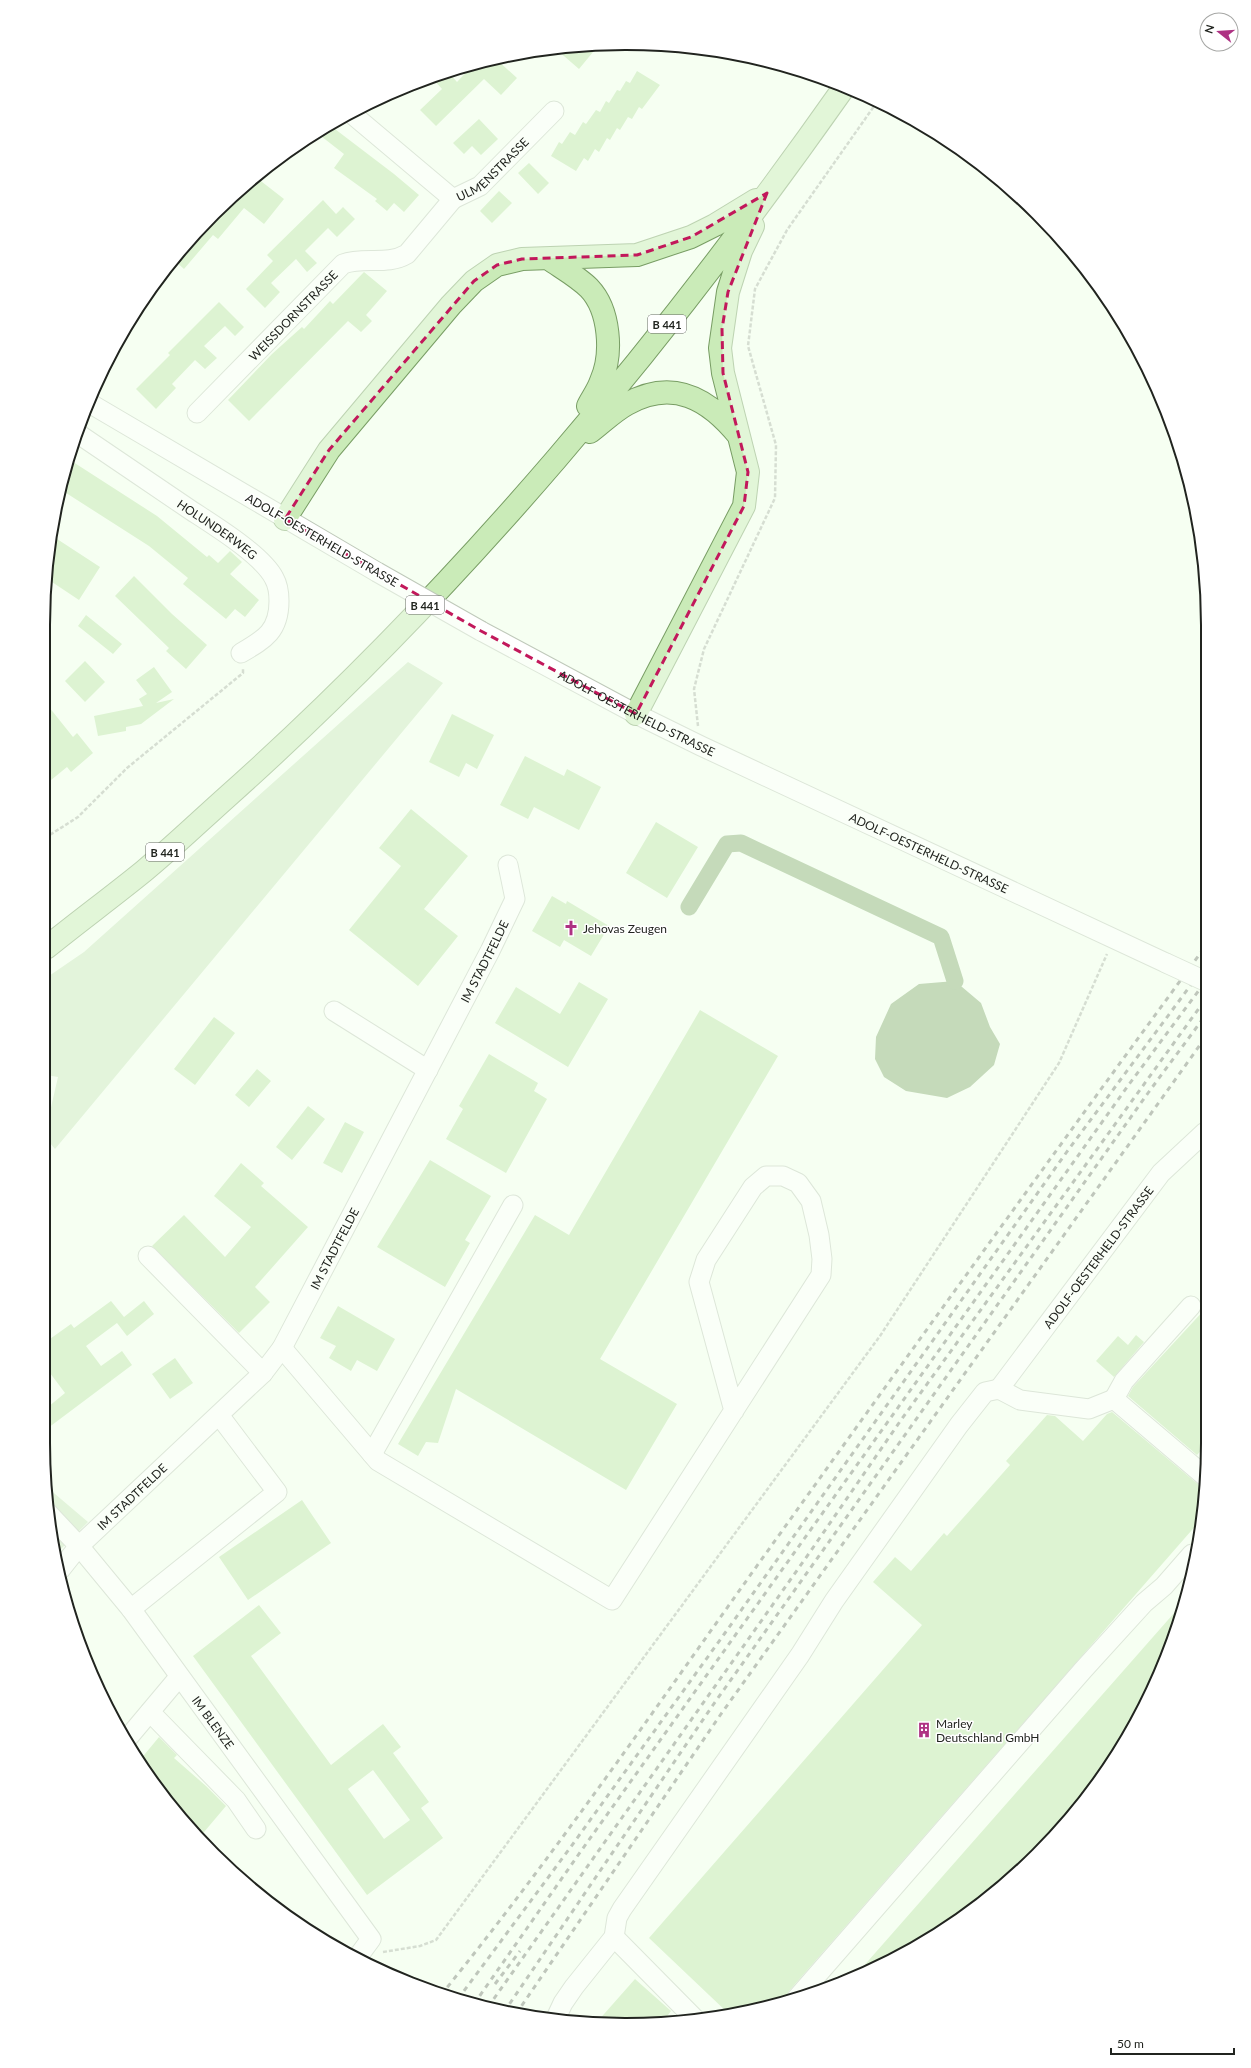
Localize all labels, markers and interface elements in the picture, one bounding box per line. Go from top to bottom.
north arrow [1199,12,1239,52]
text: N [1202,23,1216,35]
street label: ULMENSTRASSE [454,134,532,204]
street label: WEISSDORNSTRASSE [245,267,340,363]
road number: B 441 [648,315,686,333]
street label: ADOLF-OESTERHELD-STRASSE [243,490,401,590]
street label: HOLUNDERWEG [175,496,261,562]
road number: B 441 [406,596,444,614]
street label: ADOLF-OESTERHELD-STRASSE [556,666,718,759]
street label: ADOLF-OESTERHELD-STRASSE [847,809,1011,896]
road number: B 441 [146,843,184,861]
street label: IM STADTFELDE [457,918,511,1005]
church icon: Jehovas Zeugen [562,919,580,937]
place label: Jehovas Zeugen [583,921,667,936]
street label: ADOLF-OESTERHELD-STRASSE [1040,1183,1156,1331]
street label: IM STADTFELDE [307,1205,362,1292]
street label: IM STADTFELDE [94,1460,170,1533]
street label: IM BLENZE [189,1693,238,1752]
place label: Marley Deutschland GmbH [936,1716,1040,1745]
building icon: Marley Deutschland GmbH [915,1721,933,1739]
scale bar [1111,2030,1234,2056]
text: 50 m [1117,2036,1144,2051]

